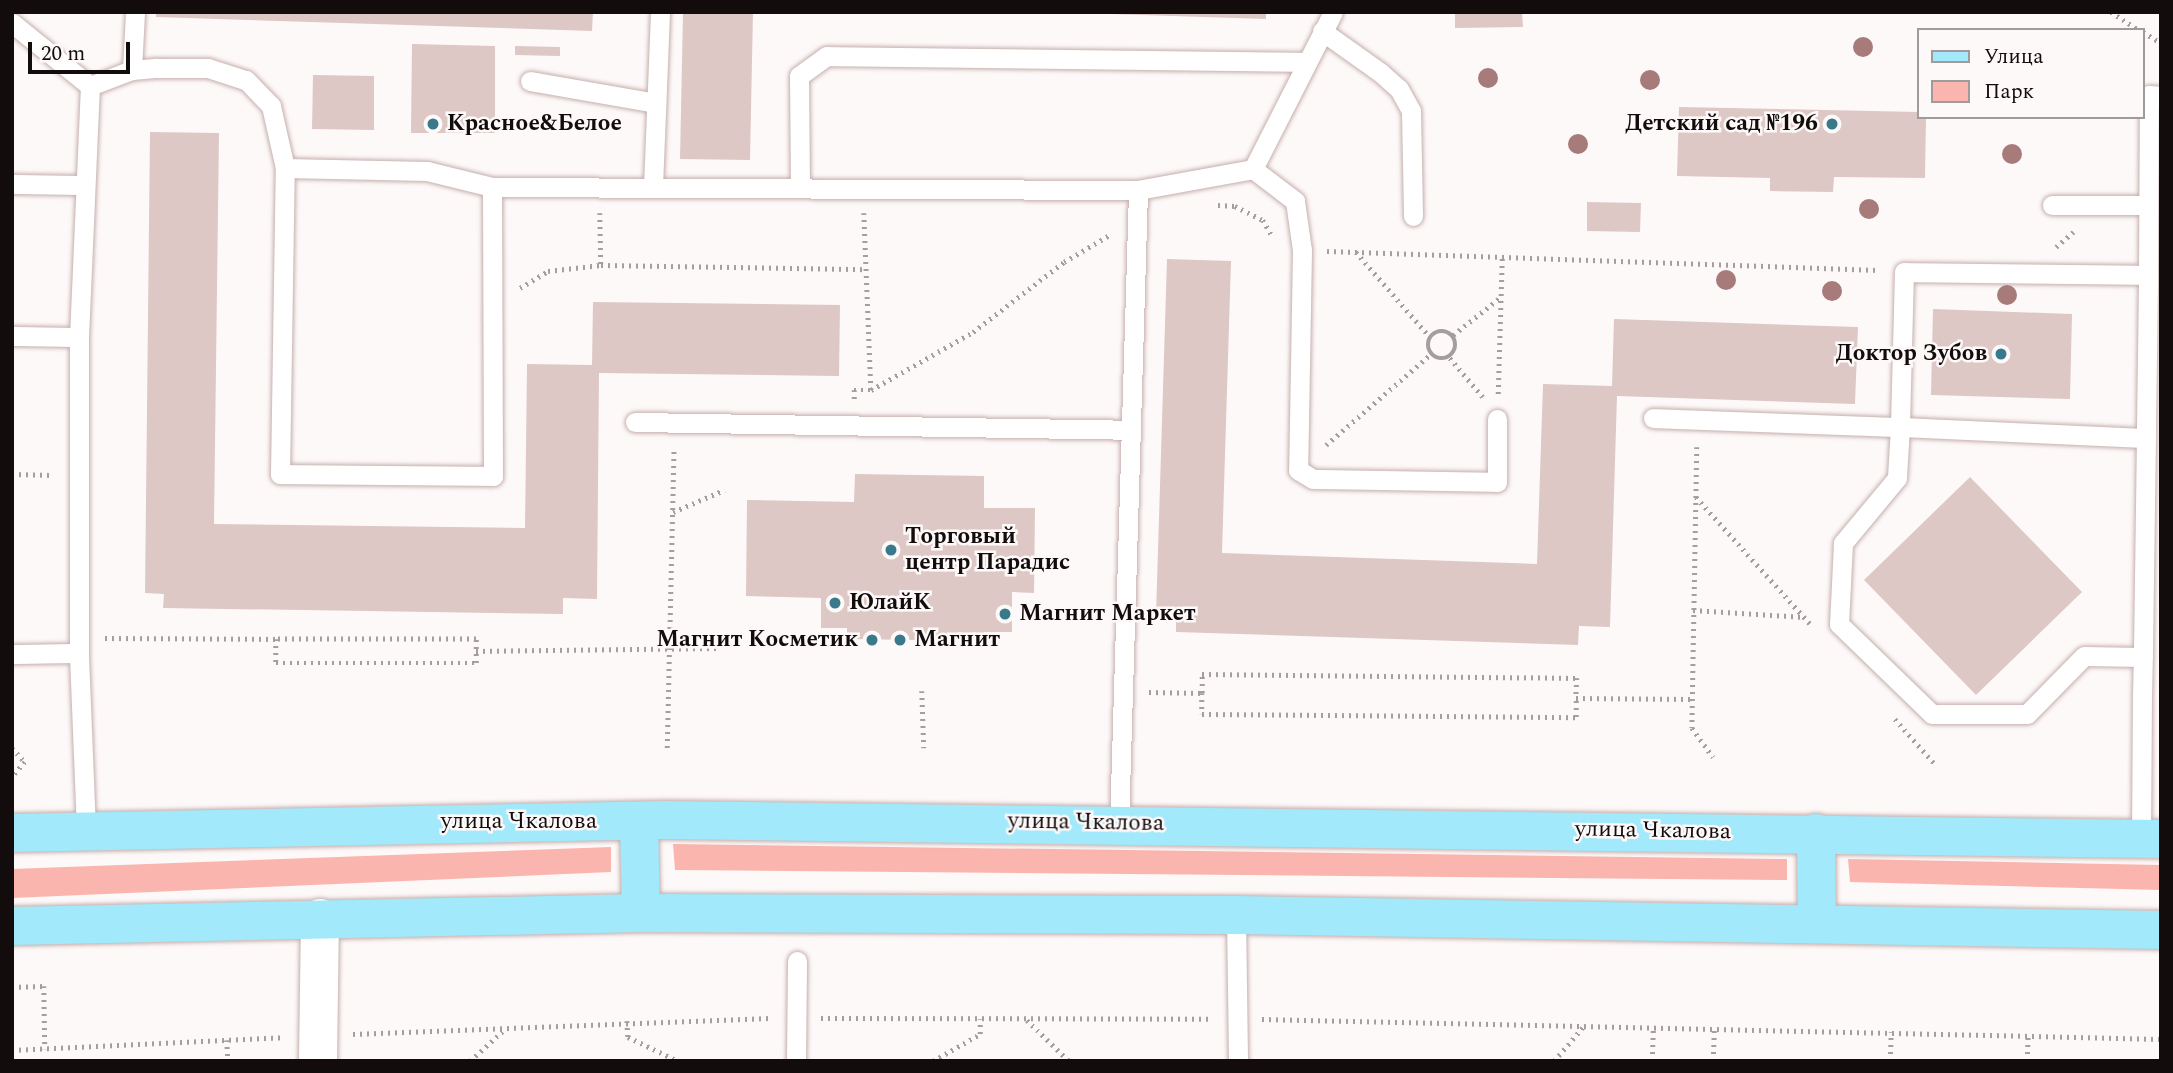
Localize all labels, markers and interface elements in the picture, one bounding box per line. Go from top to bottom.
scale bar [32,28,133,72]
legend [1918,28,2145,119]
text: 20 m [41,38,85,70]
text: Улица [1984,41,2043,73]
text: Парк [1984,76,2034,108]
place label: Красное&Белое [447,110,622,138]
place label: Детский сад №196 [1625,110,1818,138]
marker: Красное&Белое [425,116,441,132]
marker: Детский сад №196 [1824,116,1840,132]
place label: Доктор Зубов [1836,340,1987,368]
marker: Доктор Зубов [1993,346,2009,362]
place label: Торговый центр Парадис [905,523,1070,577]
marker: Торговый центр Парадис [883,542,899,558]
place label: ЮлайК [849,589,931,617]
marker: ЮлайК [827,595,843,611]
place label: Магнит Маркет [1019,600,1196,628]
marker: Магнит Маркет [997,606,1013,622]
place label: Магнит Косметик [656,626,858,654]
place label: Магнит [914,626,1000,654]
marker: Магнит Косметик [864,632,880,648]
marker: Магнит [892,632,908,648]
street label: улица Чкалова [441,808,597,836]
street label: улица Чкалова [1008,808,1164,838]
street label: улица Чкалова [1575,816,1731,846]

